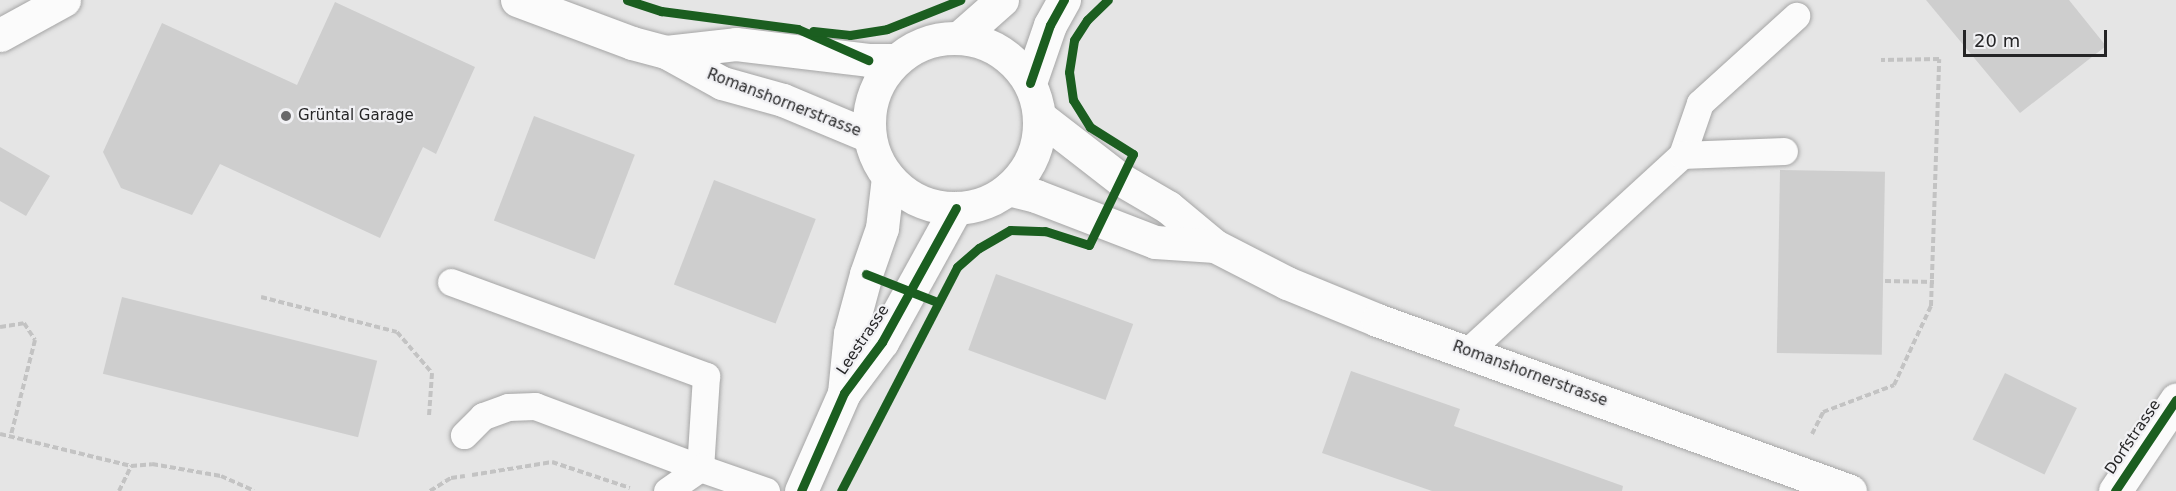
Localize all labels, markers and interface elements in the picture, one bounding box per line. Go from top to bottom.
scale bar [1966,18,2110,56]
text: 20 m [1974,30,2020,51]
street label: Romanshornerstrasse [704,65,864,141]
place label: Grüntal Garage [298,107,414,125]
marker: Grüntal Garage [279,109,293,123]
street label: Leestrasse [833,302,893,378]
street label: Romanshornerstrasse [1450,338,1610,410]
street label: Dorfstrasse [2101,396,2165,478]

